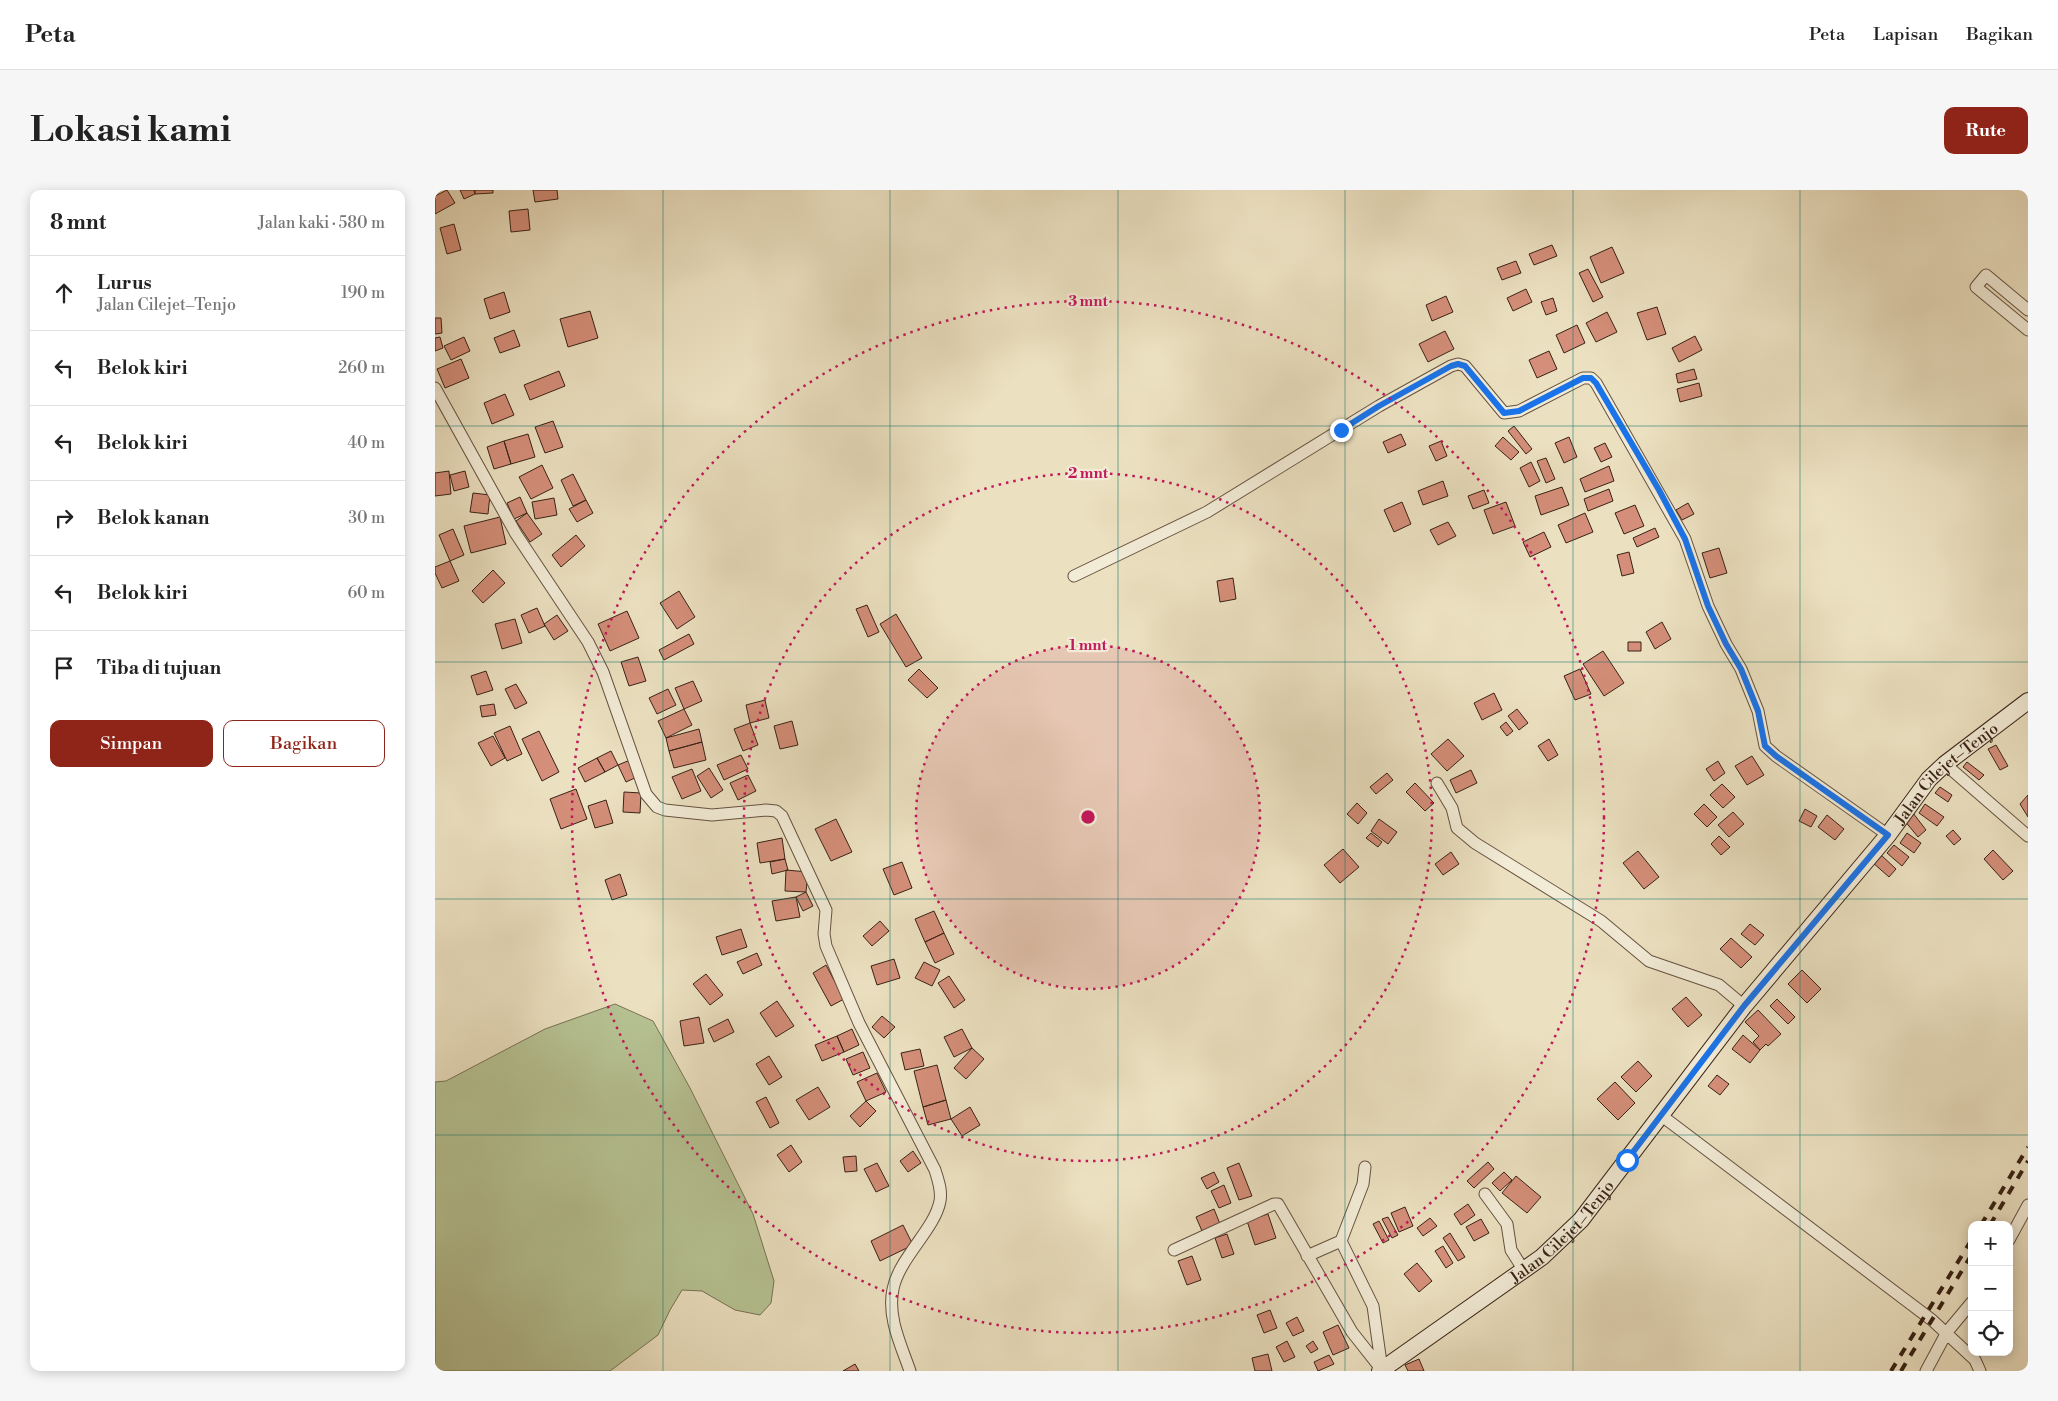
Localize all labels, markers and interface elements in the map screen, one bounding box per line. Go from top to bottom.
text: Peta [25,20,75,50]
text: Peta [1809,23,1845,46]
text: Lapisan [1873,23,1938,46]
text: Bagikan [1966,23,2033,46]
button: Rute [1944,107,2028,154]
text: Lokasi kami [30,109,231,152]
text: 8 mnt [50,210,106,236]
text: Jalan kaki · 580 m [258,213,385,233]
text: Lurus [97,271,152,295]
icon: ahead [50,279,78,307]
text: 190 m [341,283,385,303]
text: 3 mnt [1068,292,1108,311]
text: Jalan Cilejet–Tenjo [97,295,236,315]
icon: left [50,354,78,382]
text: Belok kiri [97,356,187,380]
text: 260 m [338,358,385,378]
route end [1330,419,1353,442]
icon: left [50,429,78,457]
text: Belok kiri [97,431,187,455]
text: 40 m [348,433,385,453]
text: 2 mnt [1068,464,1109,483]
icon: right [50,504,78,532]
text: Belok kanan [97,506,210,530]
text: 30 m [348,508,385,528]
icon: left [50,579,78,607]
text: Belok kiri [97,581,187,605]
text: 60 m [347,583,385,603]
text: 1 mnt [1069,636,1108,655]
icon: arrive [50,654,78,682]
text: Tiba di tujuan [97,656,221,680]
street label: Jalan Cilejet–Tenjo [1890,718,2002,829]
button: Simpan [50,720,213,767]
button: Bagikan [223,720,385,767]
centre of rings [1079,808,1097,826]
route start [1616,1149,1639,1172]
street label: Jalan Cilejet–Tenjo [1505,1177,1619,1288]
map controls [1968,1221,2013,1356]
button: + [1968,1221,2013,1266]
button: − [1968,1266,2013,1311]
button: locate [1968,1311,2013,1356]

